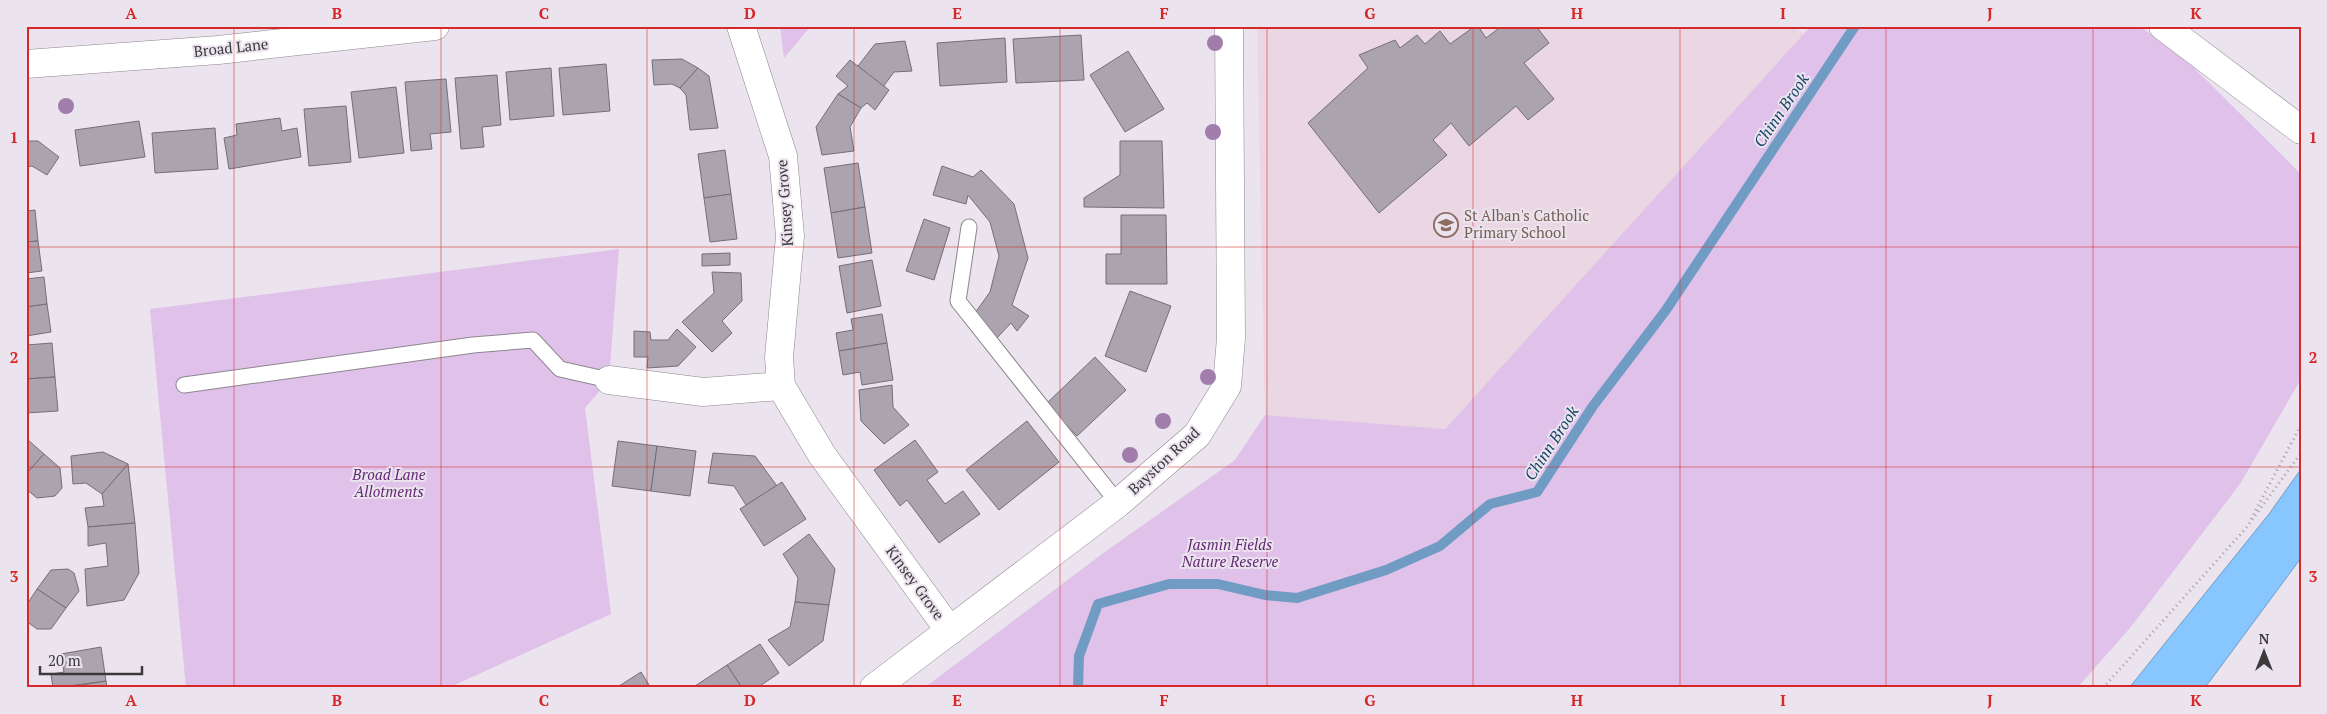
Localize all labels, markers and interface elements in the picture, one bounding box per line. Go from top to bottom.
text: A [125,2,137,24]
text: B [332,2,342,24]
text: C [539,2,549,24]
text: D [744,2,756,24]
text: E [952,2,962,24]
text: F [1159,2,1169,24]
text: G [1364,2,1376,24]
text: H [1571,2,1583,24]
text: I [1780,2,1786,24]
text: J [1987,2,1993,24]
text: K [2190,2,2202,24]
street label: Broad Lane [193,33,269,61]
water label: Chinn Brook [1748,69,1814,151]
text: 1 [9,126,19,148]
text: 1 [2308,126,2318,148]
street label: Kinsey Grove [771,159,797,247]
place label: St Alban's Catholic Primary School [1464,205,1589,242]
school or university icon: St Alban's Catholic Primary School [1433,212,1459,238]
text: 2 [9,346,19,368]
text: 2 [2308,346,2318,368]
water label: Chinn Brook [1519,401,1583,484]
street label: Bayston Road [1123,422,1203,499]
park label: Broad Lane Allotments [351,464,426,501]
park label: Jasmin Fields Nature Reserve [1181,534,1278,571]
street label: Kinsey Grove [882,541,949,624]
text: 3 [9,565,19,587]
text: 3 [2308,565,2318,587]
north arrow [2240,626,2290,676]
text: N [2259,629,2270,648]
scale bar [40,644,142,676]
text: 20 m [48,650,81,670]
text: A [125,689,137,711]
text: B [332,689,342,711]
text: C [539,689,549,711]
text: D [744,689,756,711]
text: E [952,689,962,711]
text: F [1159,689,1169,711]
text: G [1364,689,1376,711]
text: H [1571,689,1583,711]
text: I [1780,689,1786,711]
text: J [1987,689,1993,711]
text: K [2190,689,2202,711]

